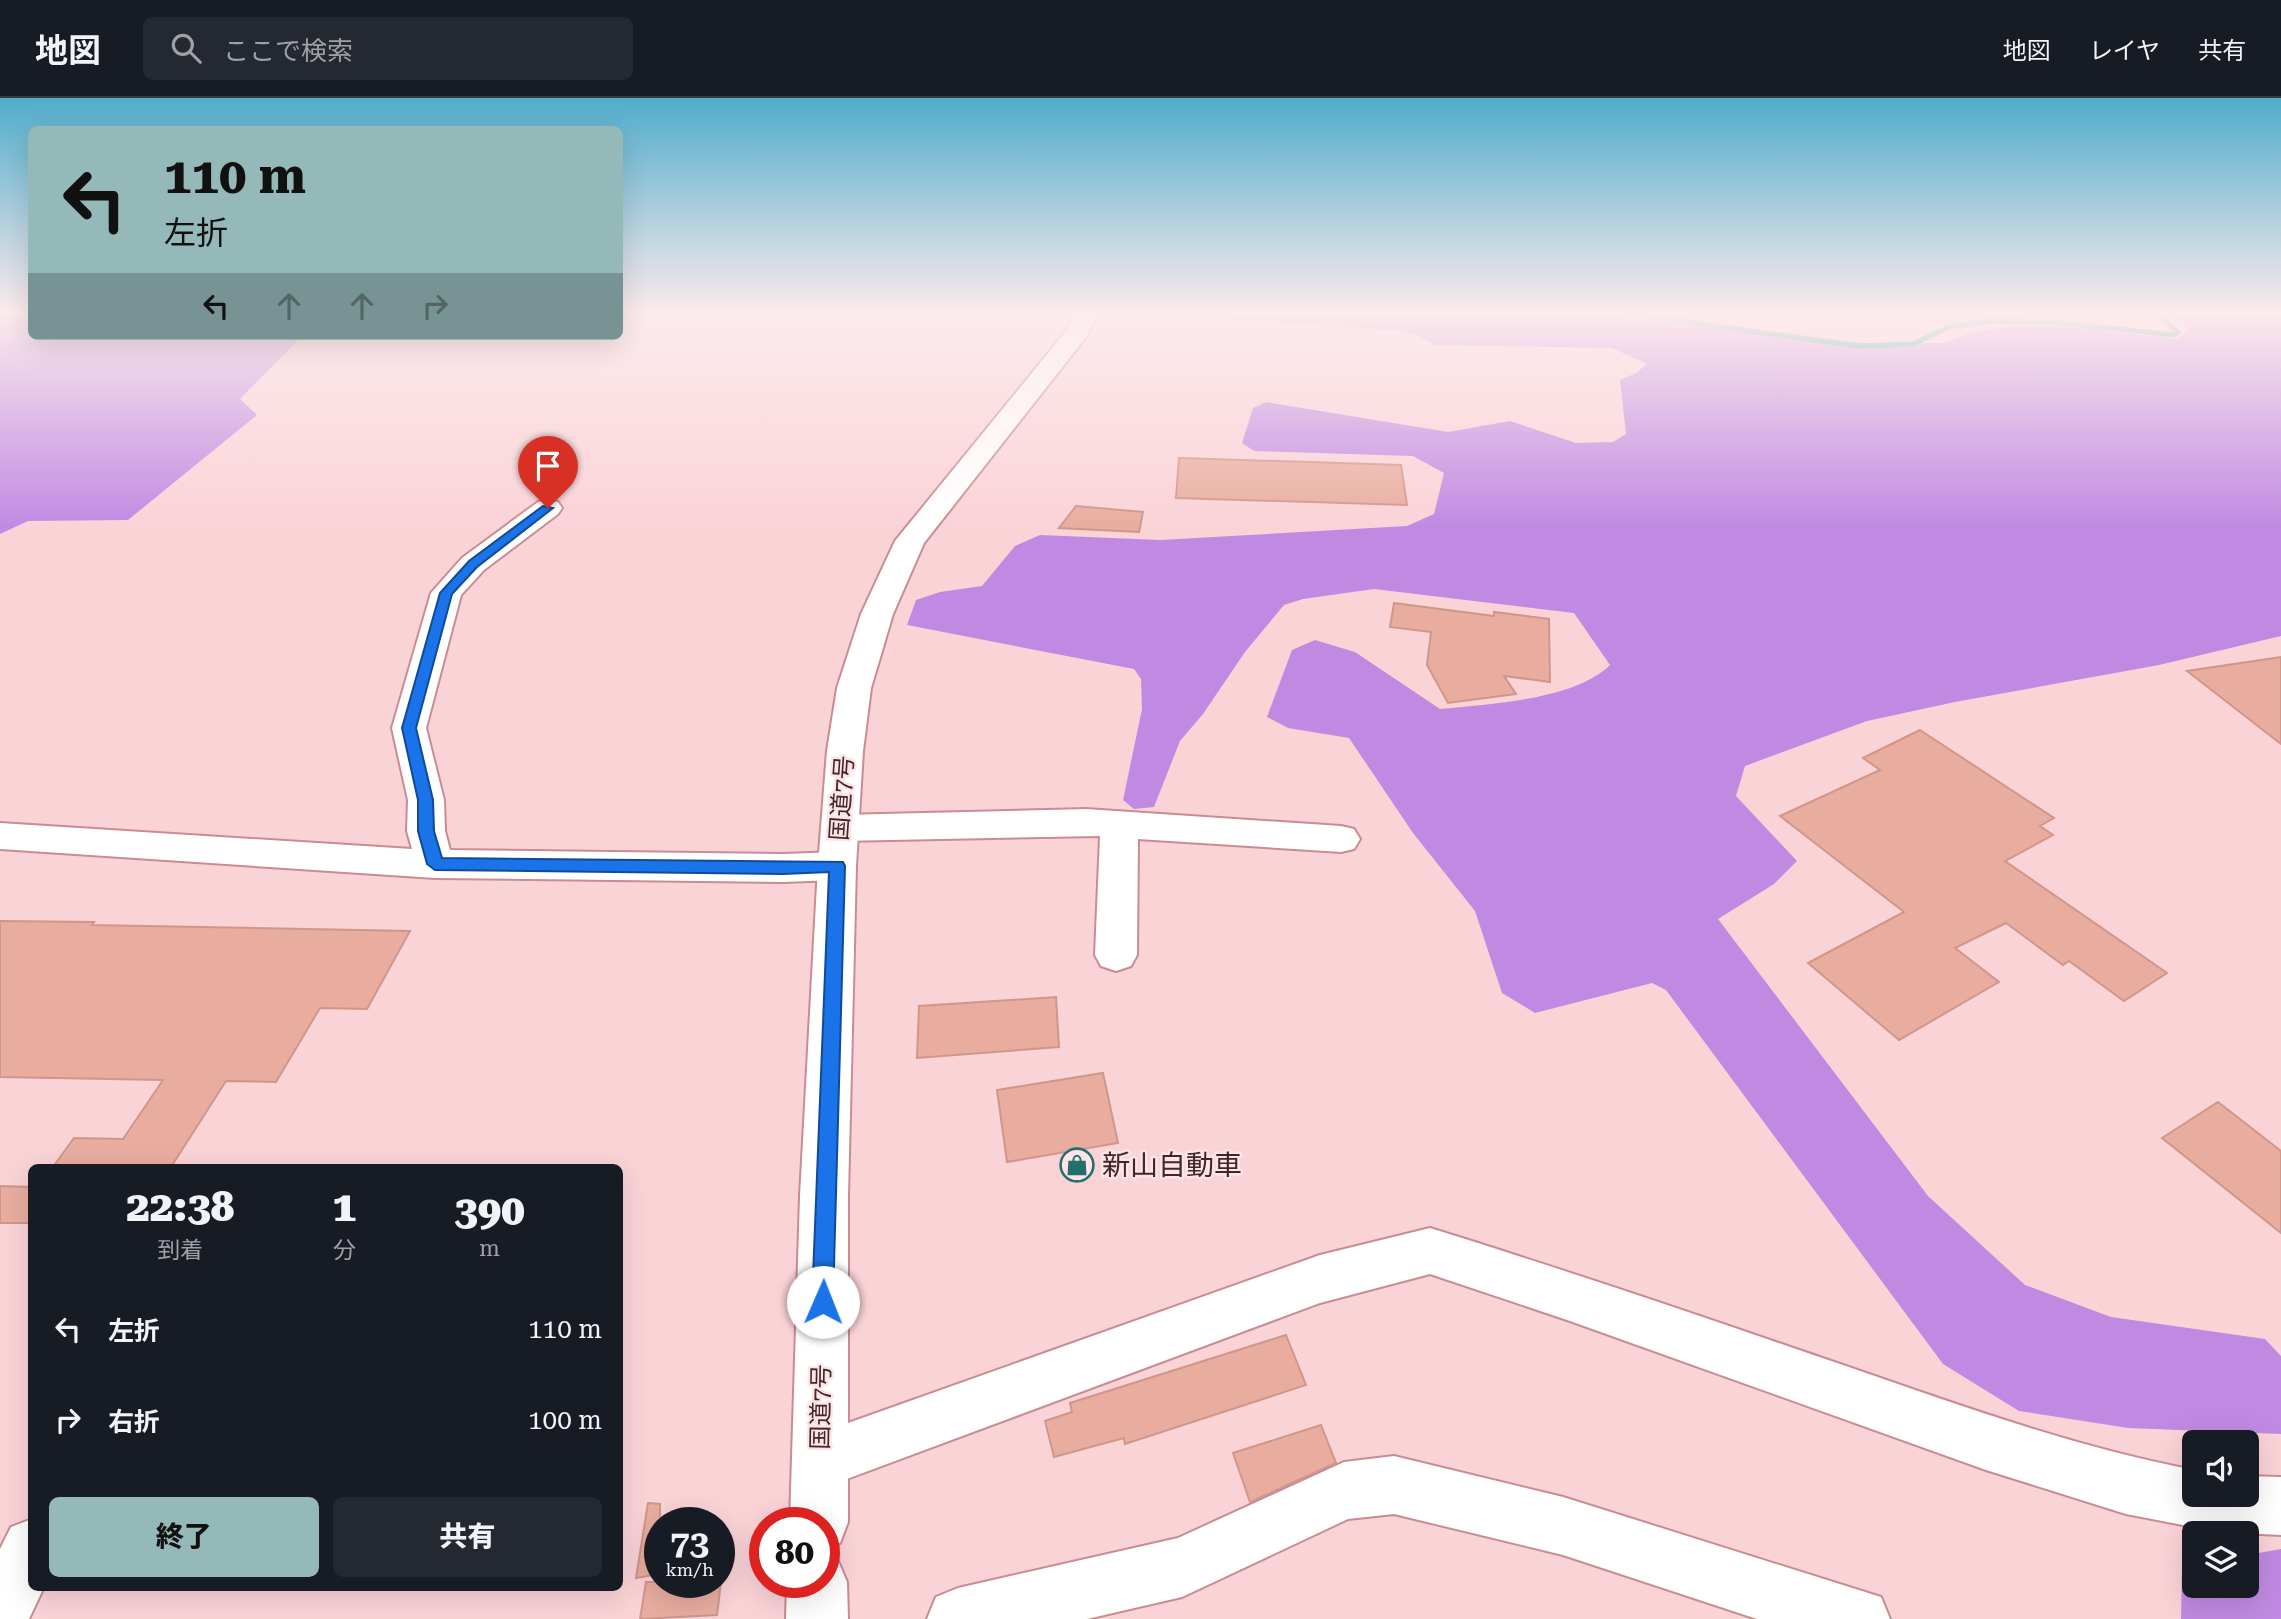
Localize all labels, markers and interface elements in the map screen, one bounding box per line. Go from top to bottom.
search box [143,17,633,80]
icon: search [167,29,205,67]
text: 地図 [35,31,101,70]
text: ここで検索 [223,36,353,66]
text: 地図 [2003,37,2051,65]
text: レイヤ [2089,37,2160,65]
text: 共有 [2198,37,2246,65]
text: 110 m [164,148,306,205]
icon: left [49,154,140,245]
text: 左折 [164,214,228,252]
icon: left [197,287,235,325]
icon: ahead [270,287,308,325]
icon: ahead [343,287,381,325]
icon: right [416,287,454,325]
pin [518,436,578,508]
icon: arrive [529,447,567,485]
street label: 国道7号 [825,754,859,842]
shop icon: 新山自動車 [1058,1146,1096,1184]
place label: 新山自動車 [1102,1149,1242,1182]
text: 22:38 [126,1182,234,1231]
text: 1 [332,1182,356,1231]
text: 390 [454,1186,525,1235]
text: m [479,1235,500,1262]
text: 到着 [157,1237,203,1264]
text: 分 [333,1237,356,1264]
position arrow [786,1265,860,1339]
icon: left [49,1310,87,1348]
text: 110 m [528,1314,602,1344]
text: 左折 [108,1316,160,1346]
street label: 国道7号 [806,1364,836,1450]
icon: right [49,1401,87,1439]
text: 100 m [528,1405,602,1435]
text: 右折 [108,1407,160,1437]
map controls [2182,1430,2259,1598]
button: sound [2182,1430,2259,1507]
button: 終了 [49,1497,319,1577]
button: 共有 [333,1497,602,1577]
speed limit sign: 80 [749,1507,840,1598]
button: layers [2182,1521,2259,1598]
text: 73 [670,1523,709,1564]
text: km/h [665,1559,714,1580]

